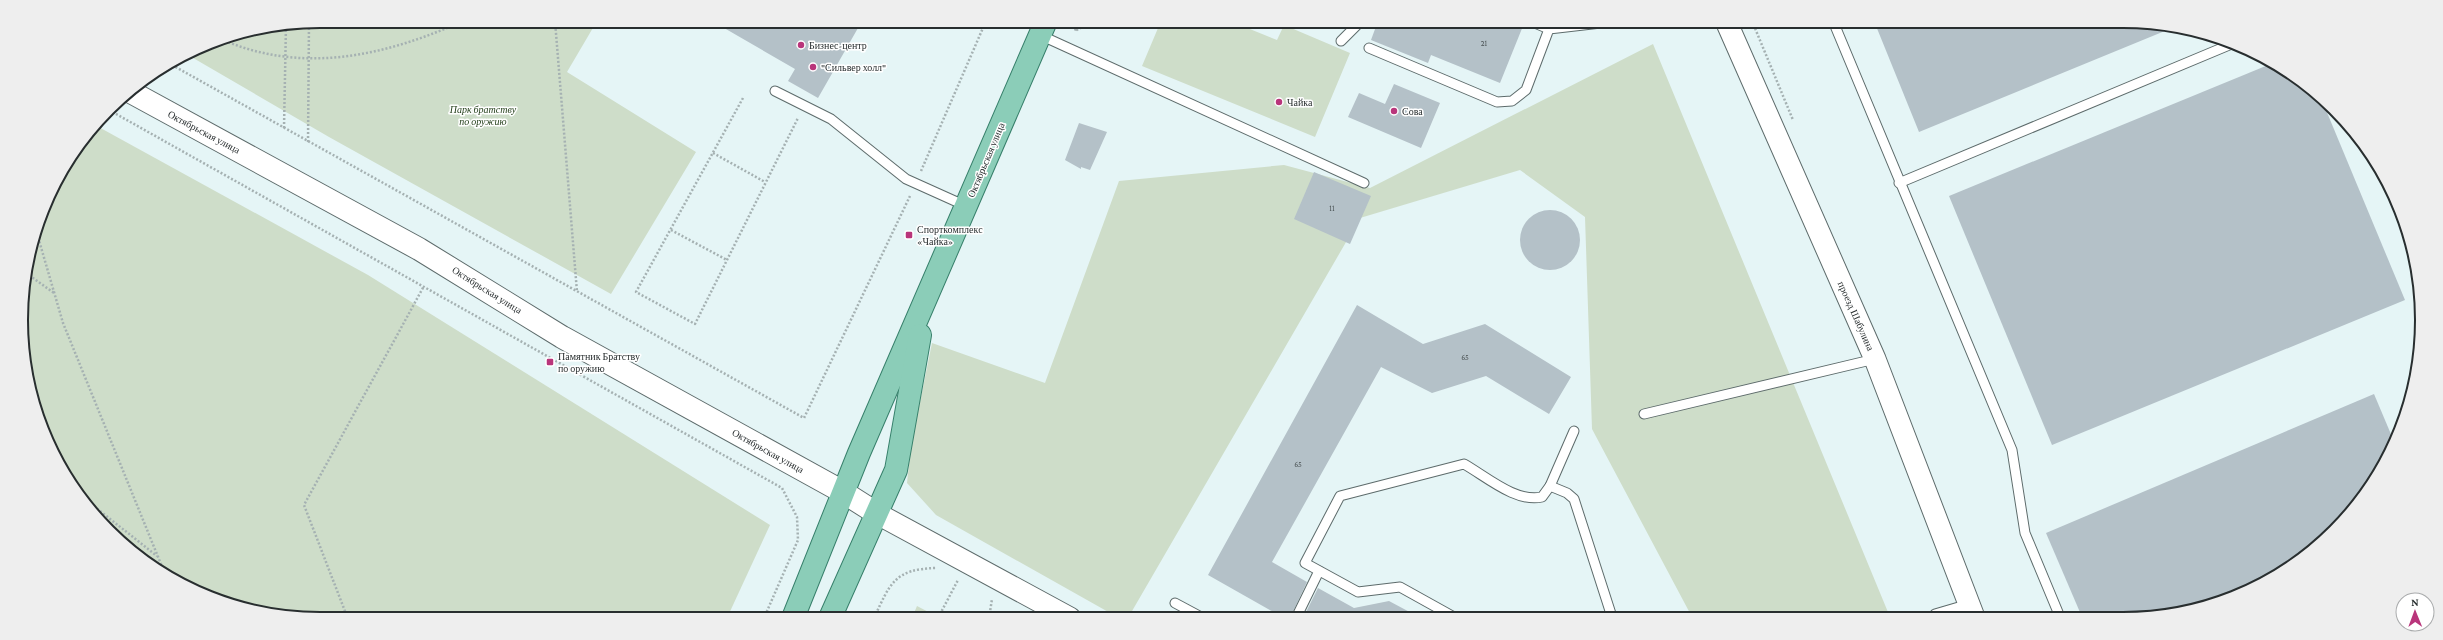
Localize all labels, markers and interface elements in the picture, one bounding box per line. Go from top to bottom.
house number: 21 [1481,39,1488,48]
marker: Бизнес-центр [796,40,806,50]
place label: Бизнес-центр [809,40,867,51]
marker: "Сильвер холл" [808,62,818,72]
place label: "Сильвер холл" [821,62,886,73]
marker: Чайка [1274,97,1284,107]
place label: Чайка [1287,97,1313,108]
park label: Парк братству по оружию [449,104,517,127]
marker: Сова [1389,106,1399,116]
place label: Сова [1402,106,1423,117]
street label: Октябрьская улица [166,108,242,156]
street label: Октябрьская улица [965,120,1007,199]
house number: 11 [1329,204,1335,213]
place label: Спорткомплекс «Чайка» [917,224,983,247]
marker: Спорткомплекс «Чайка» [904,230,914,240]
street label: Октябрьская улица [450,264,524,316]
street label: проезд Шабулина [1836,280,1876,353]
place label: Памятник Братству по оружию [558,351,640,374]
house number: 65 [1461,353,1469,362]
marker: Памятник Братству по оружию [545,357,555,367]
street label: Октябрьская улица [730,427,806,476]
house number: 65 [1294,460,1302,469]
north arrow [2395,592,2435,632]
text: N [2411,596,2419,608]

